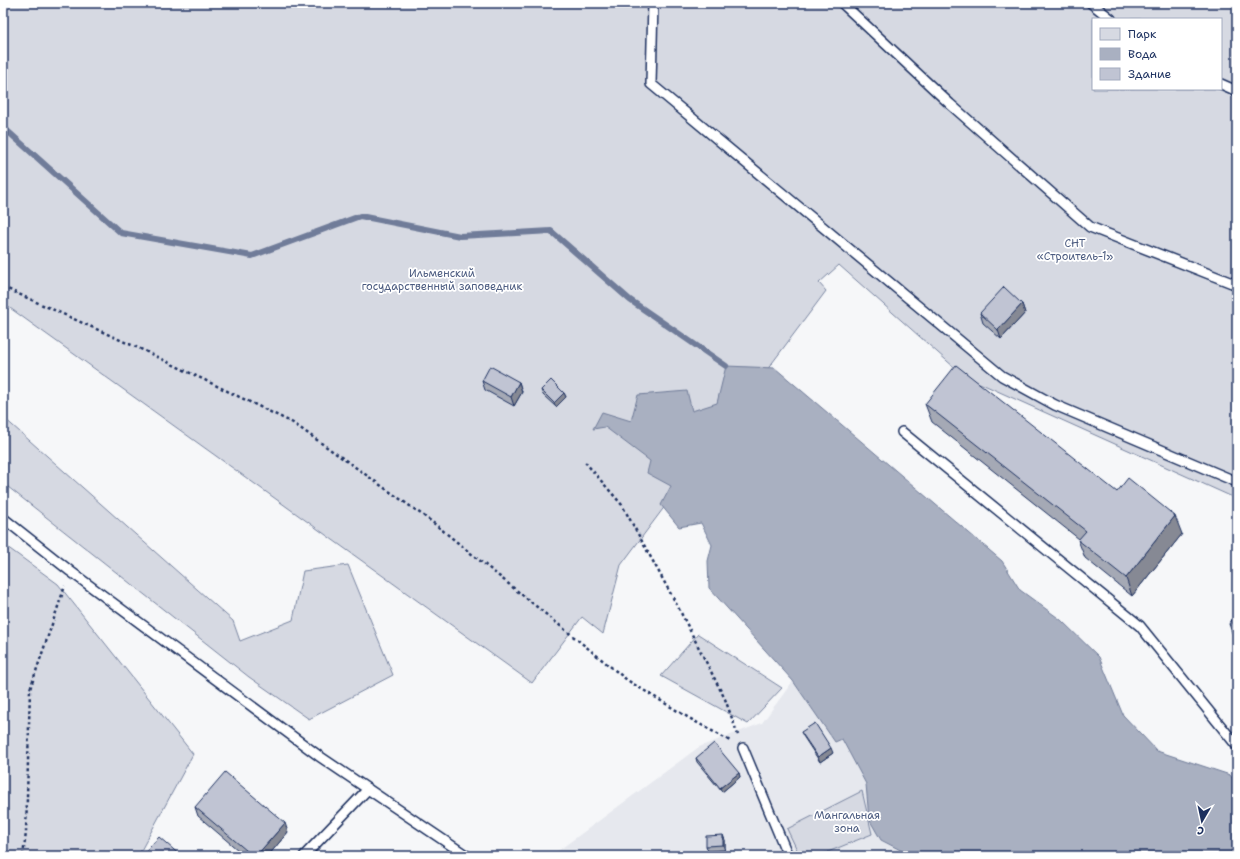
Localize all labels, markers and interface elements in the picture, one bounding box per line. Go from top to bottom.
legend [1092,18,1222,90]
text: Парк [1128,26,1157,42]
text: Вода [1128,46,1157,62]
text: Здание [1128,66,1172,82]
park label: СНТ «Строитель-1» [1037,236,1113,264]
park label: Ильменский государственный заповедник [362,266,522,294]
north arrow [1182,801,1222,841]
park label: Мангальная зона [814,808,880,836]
text: С [1196,822,1205,838]

